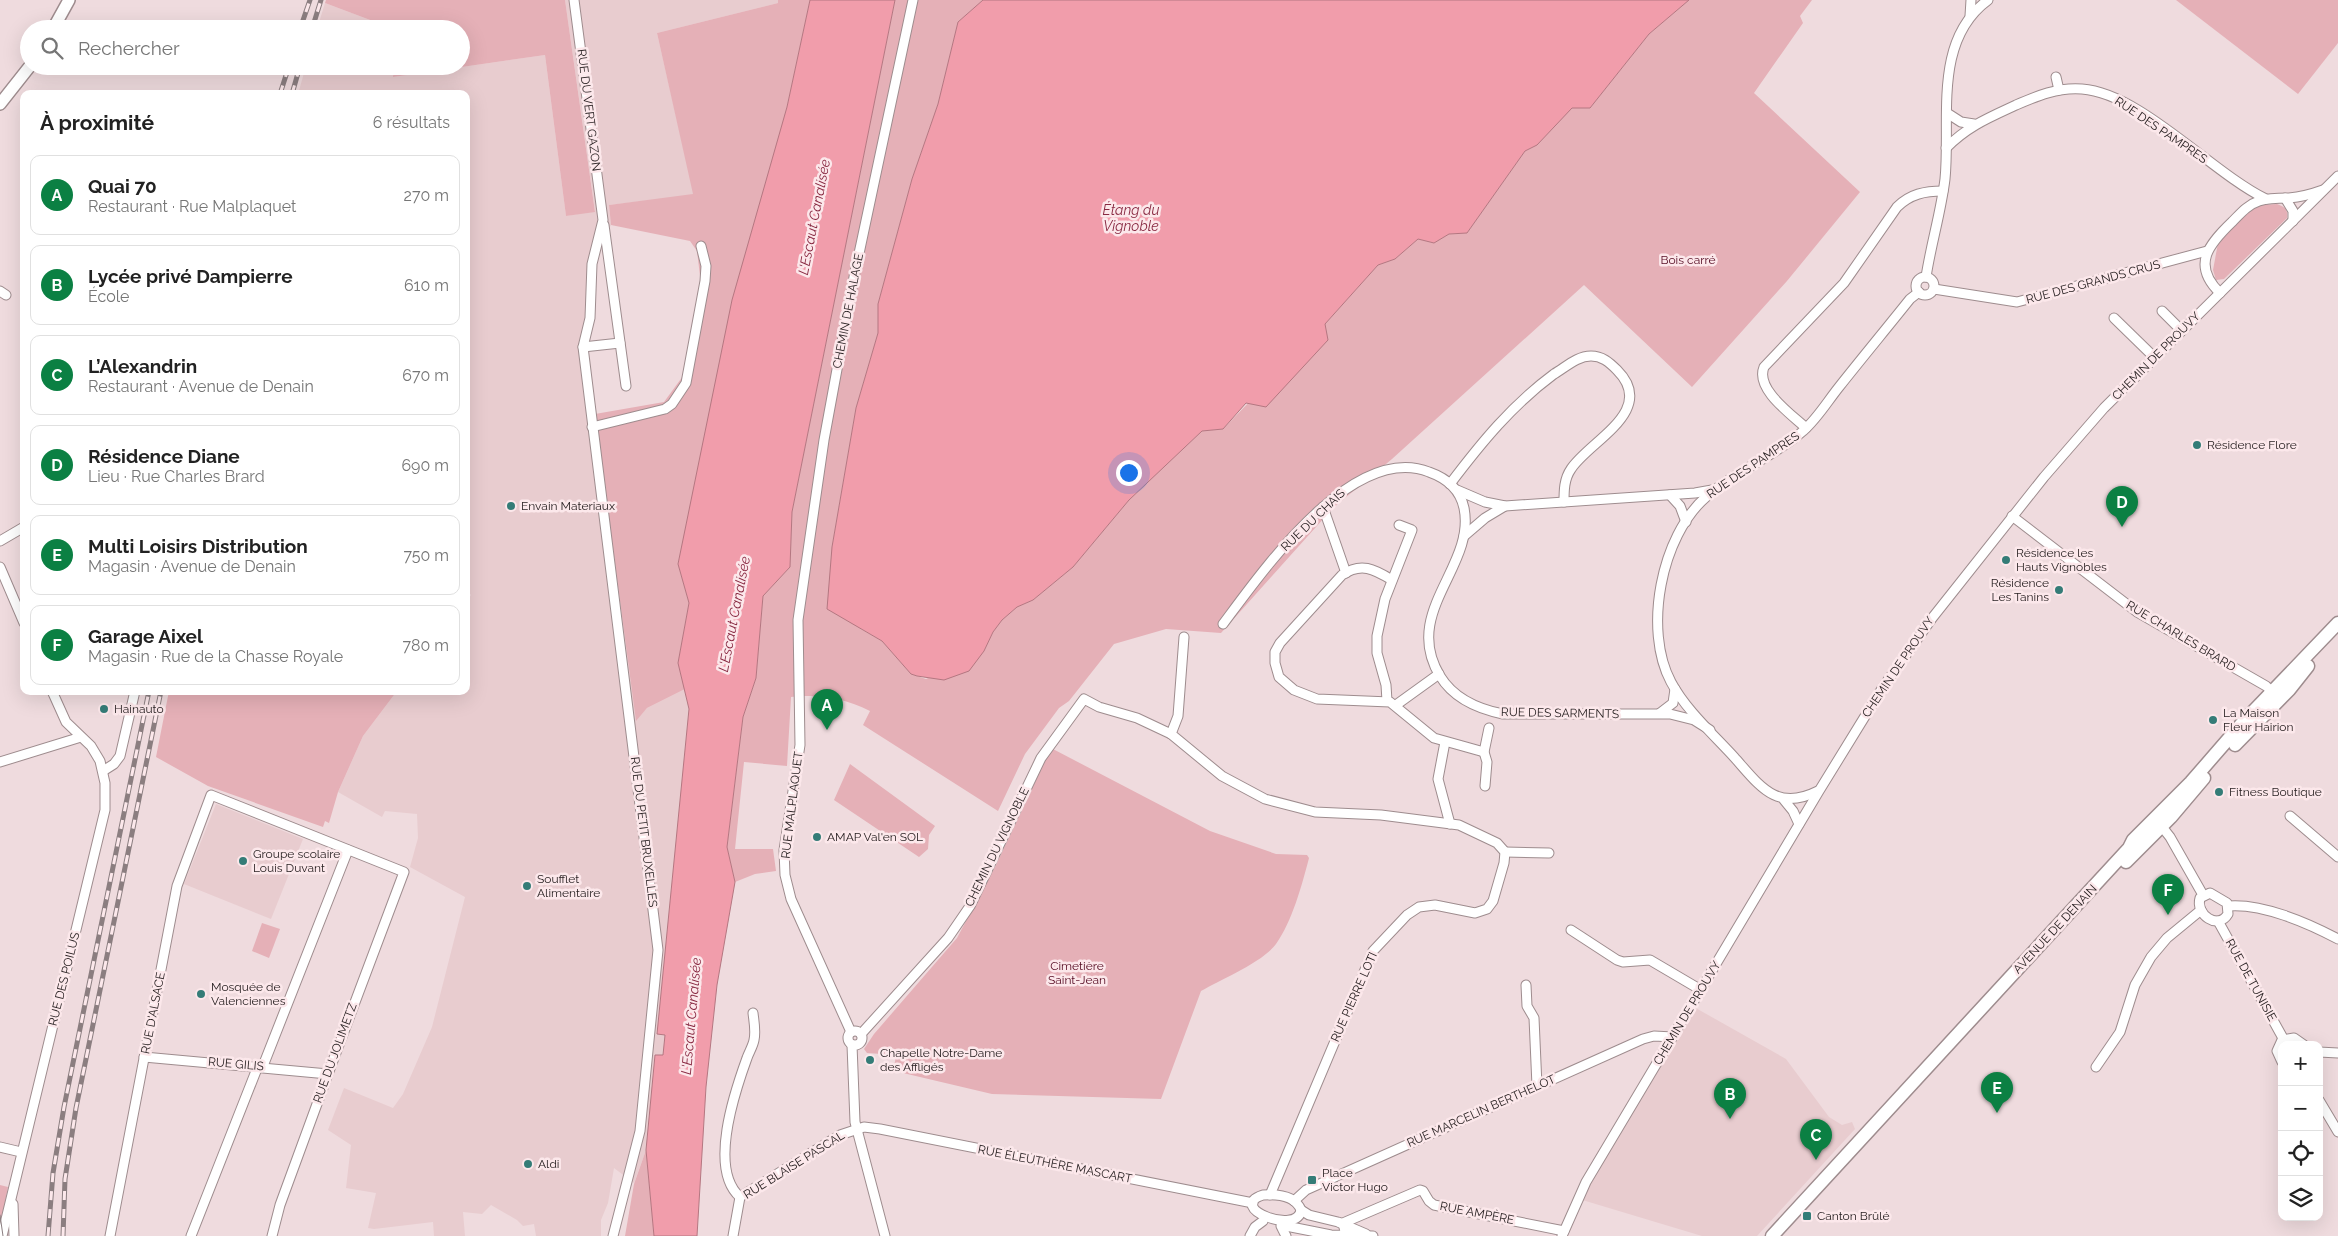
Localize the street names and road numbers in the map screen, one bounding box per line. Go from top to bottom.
street label: RUE DU VERT GAZON [575,48,603,172]
street label: RUE DES PAMPRES [2112,94,2210,166]
street label: CHEMIN DE HALAGE [830,252,866,370]
street label: RUE DES GRANDS CRUS [2024,257,2162,307]
street label: CHEMIN DE PROUVY [2109,309,2203,403]
street label: RUE DES PAMPRES [1704,429,1802,501]
street label: RUE DU CHAIS [1278,486,1348,554]
street label: RUE CHARLES BRARD [2124,598,2239,674]
street label: CHEMIN DE PROUVY [1859,614,1937,720]
street label: RUE DES SARMENTS [1501,705,1619,721]
street label: RUE MALPLAQUET [778,750,806,859]
street label: RUE DU PETIT BRUXELLES [628,756,660,908]
street label: CHEMIN DU VIGNOBLE [962,785,1032,909]
street label: AVENUE DE DENAIN [2010,882,2100,976]
street label: RUE DES POILUS [46,931,82,1027]
street label: RUE DE TUNISIE [2223,936,2279,1024]
street label: RUE PIERRE LOTI [1328,950,1380,1044]
street label: CHEMIN DE PROUVY [1650,958,1724,1067]
street label: RUE D'ALSACE [138,971,168,1055]
street label: RUE DU JOLIMETZ [310,1001,360,1105]
street label: RUE GILIS [207,1055,265,1073]
street label: RUE MARCELIN BERTHELOT [1405,1072,1558,1150]
street label: RUE BLAISE PASCAL [741,1128,847,1202]
street label: RUE ÉLEUTHÈRE MASCART [977,1142,1134,1186]
street label: RUE AMPÈRE [1439,1199,1515,1227]

